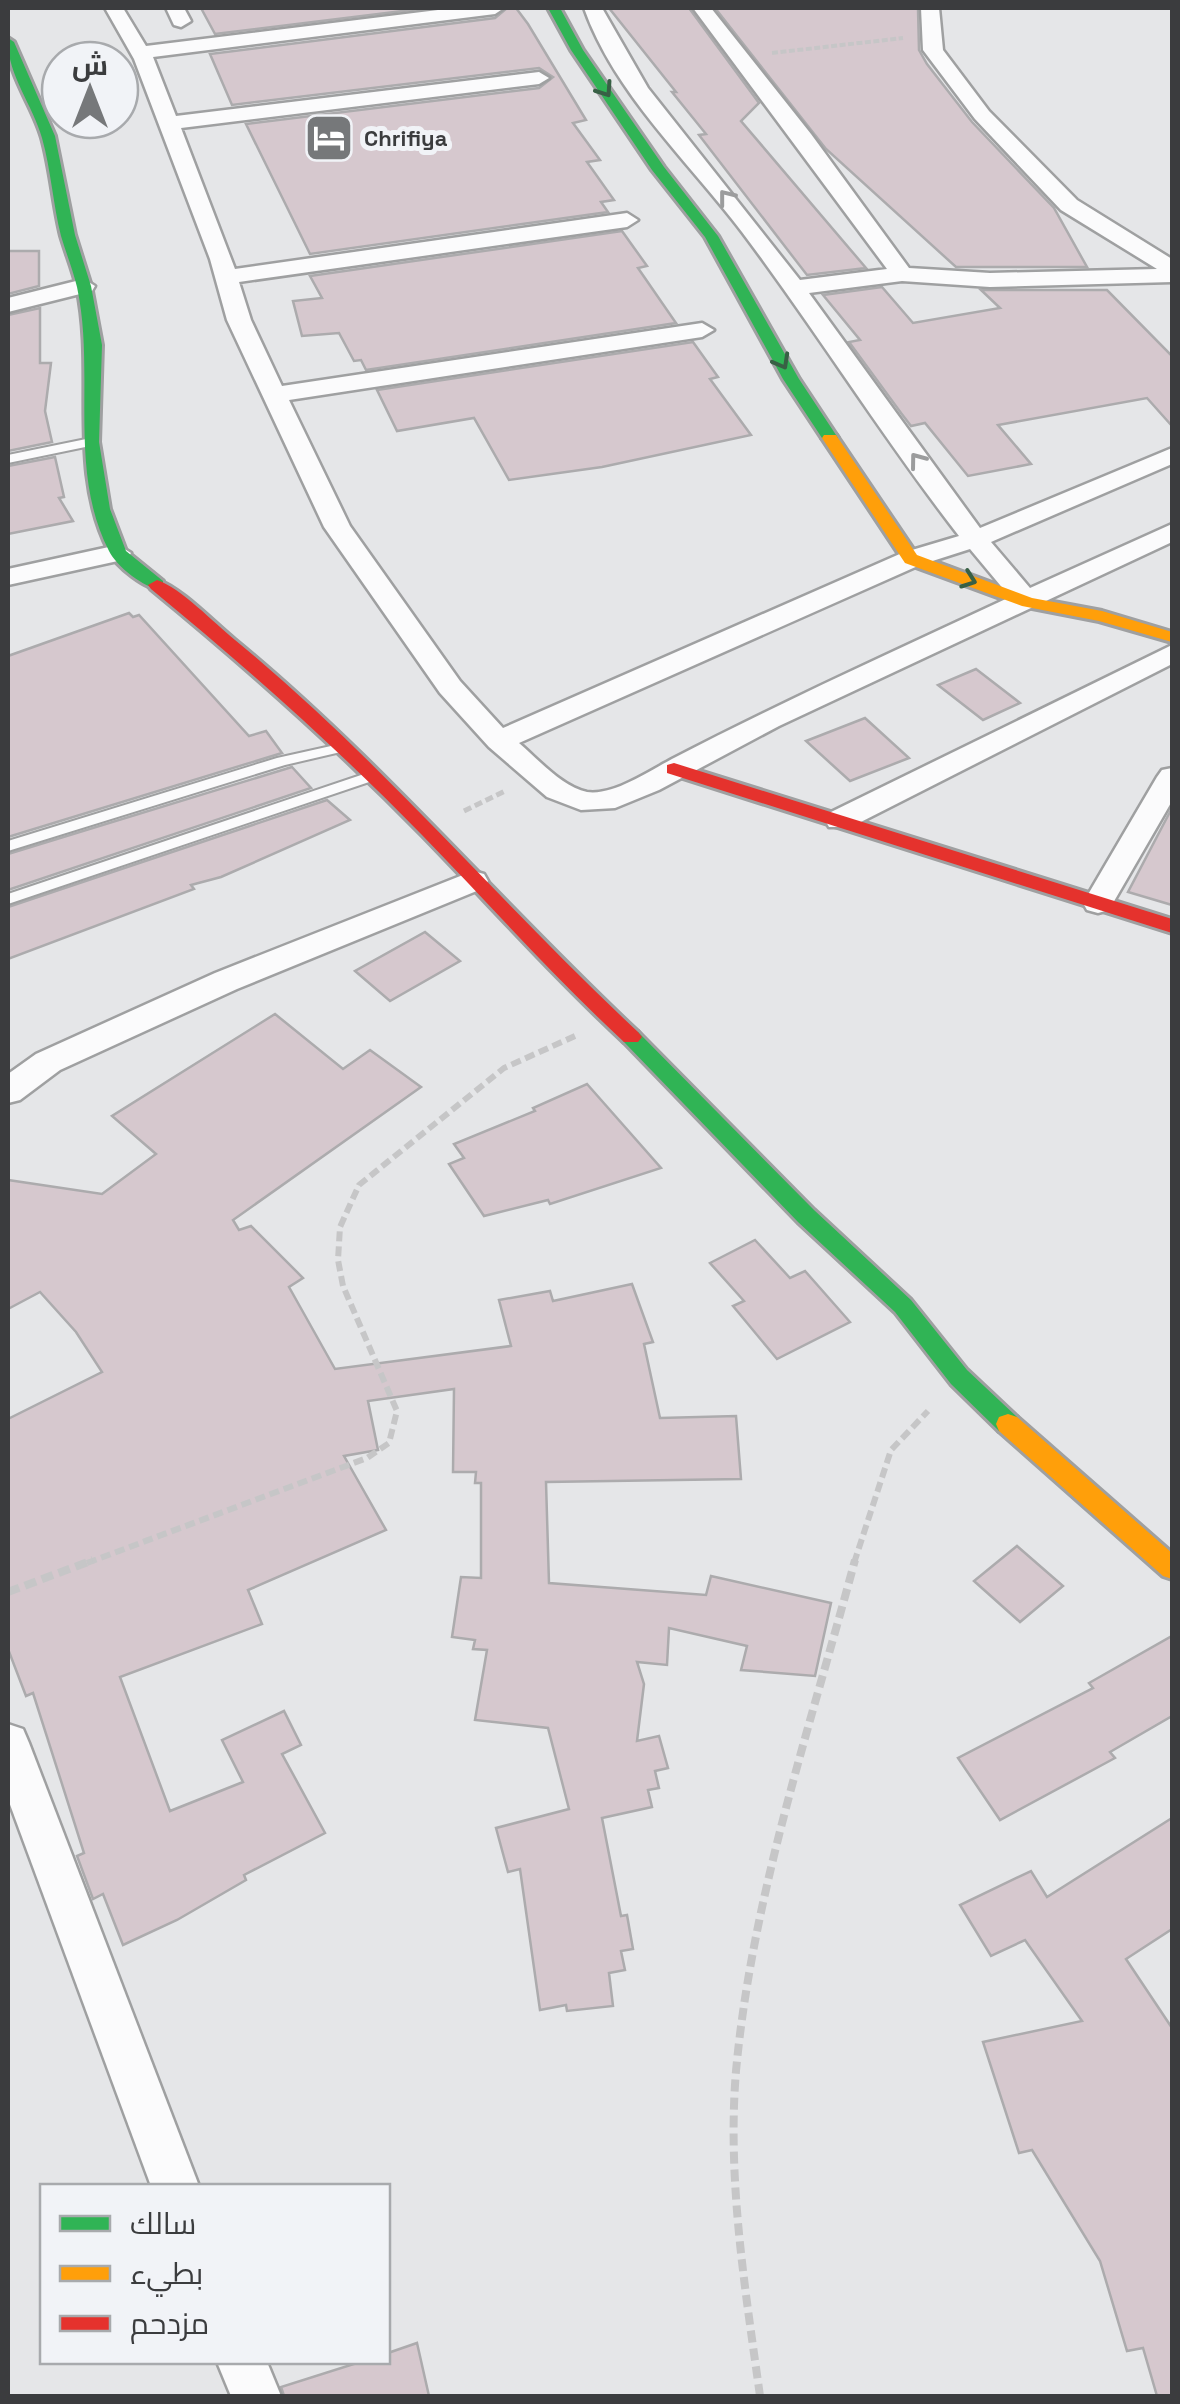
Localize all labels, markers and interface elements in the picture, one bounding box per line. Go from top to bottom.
north arrow [40,40,140,140]
text: ش [72,47,108,83]
one-way arrow [593,79,611,98]
hotel icon: Chrifiya [303,112,355,164]
place label: Chrifiya [364,124,448,152]
one-way arrow [721,190,738,208]
one-way arrow [769,351,789,369]
one-way arrow [912,453,929,471]
one-way arrow [960,568,977,589]
legend [40,2184,390,2364]
text: سالك [130,2204,196,2243]
text: بطيء [130,2254,203,2297]
text: مزدحم [130,2304,209,2344]

